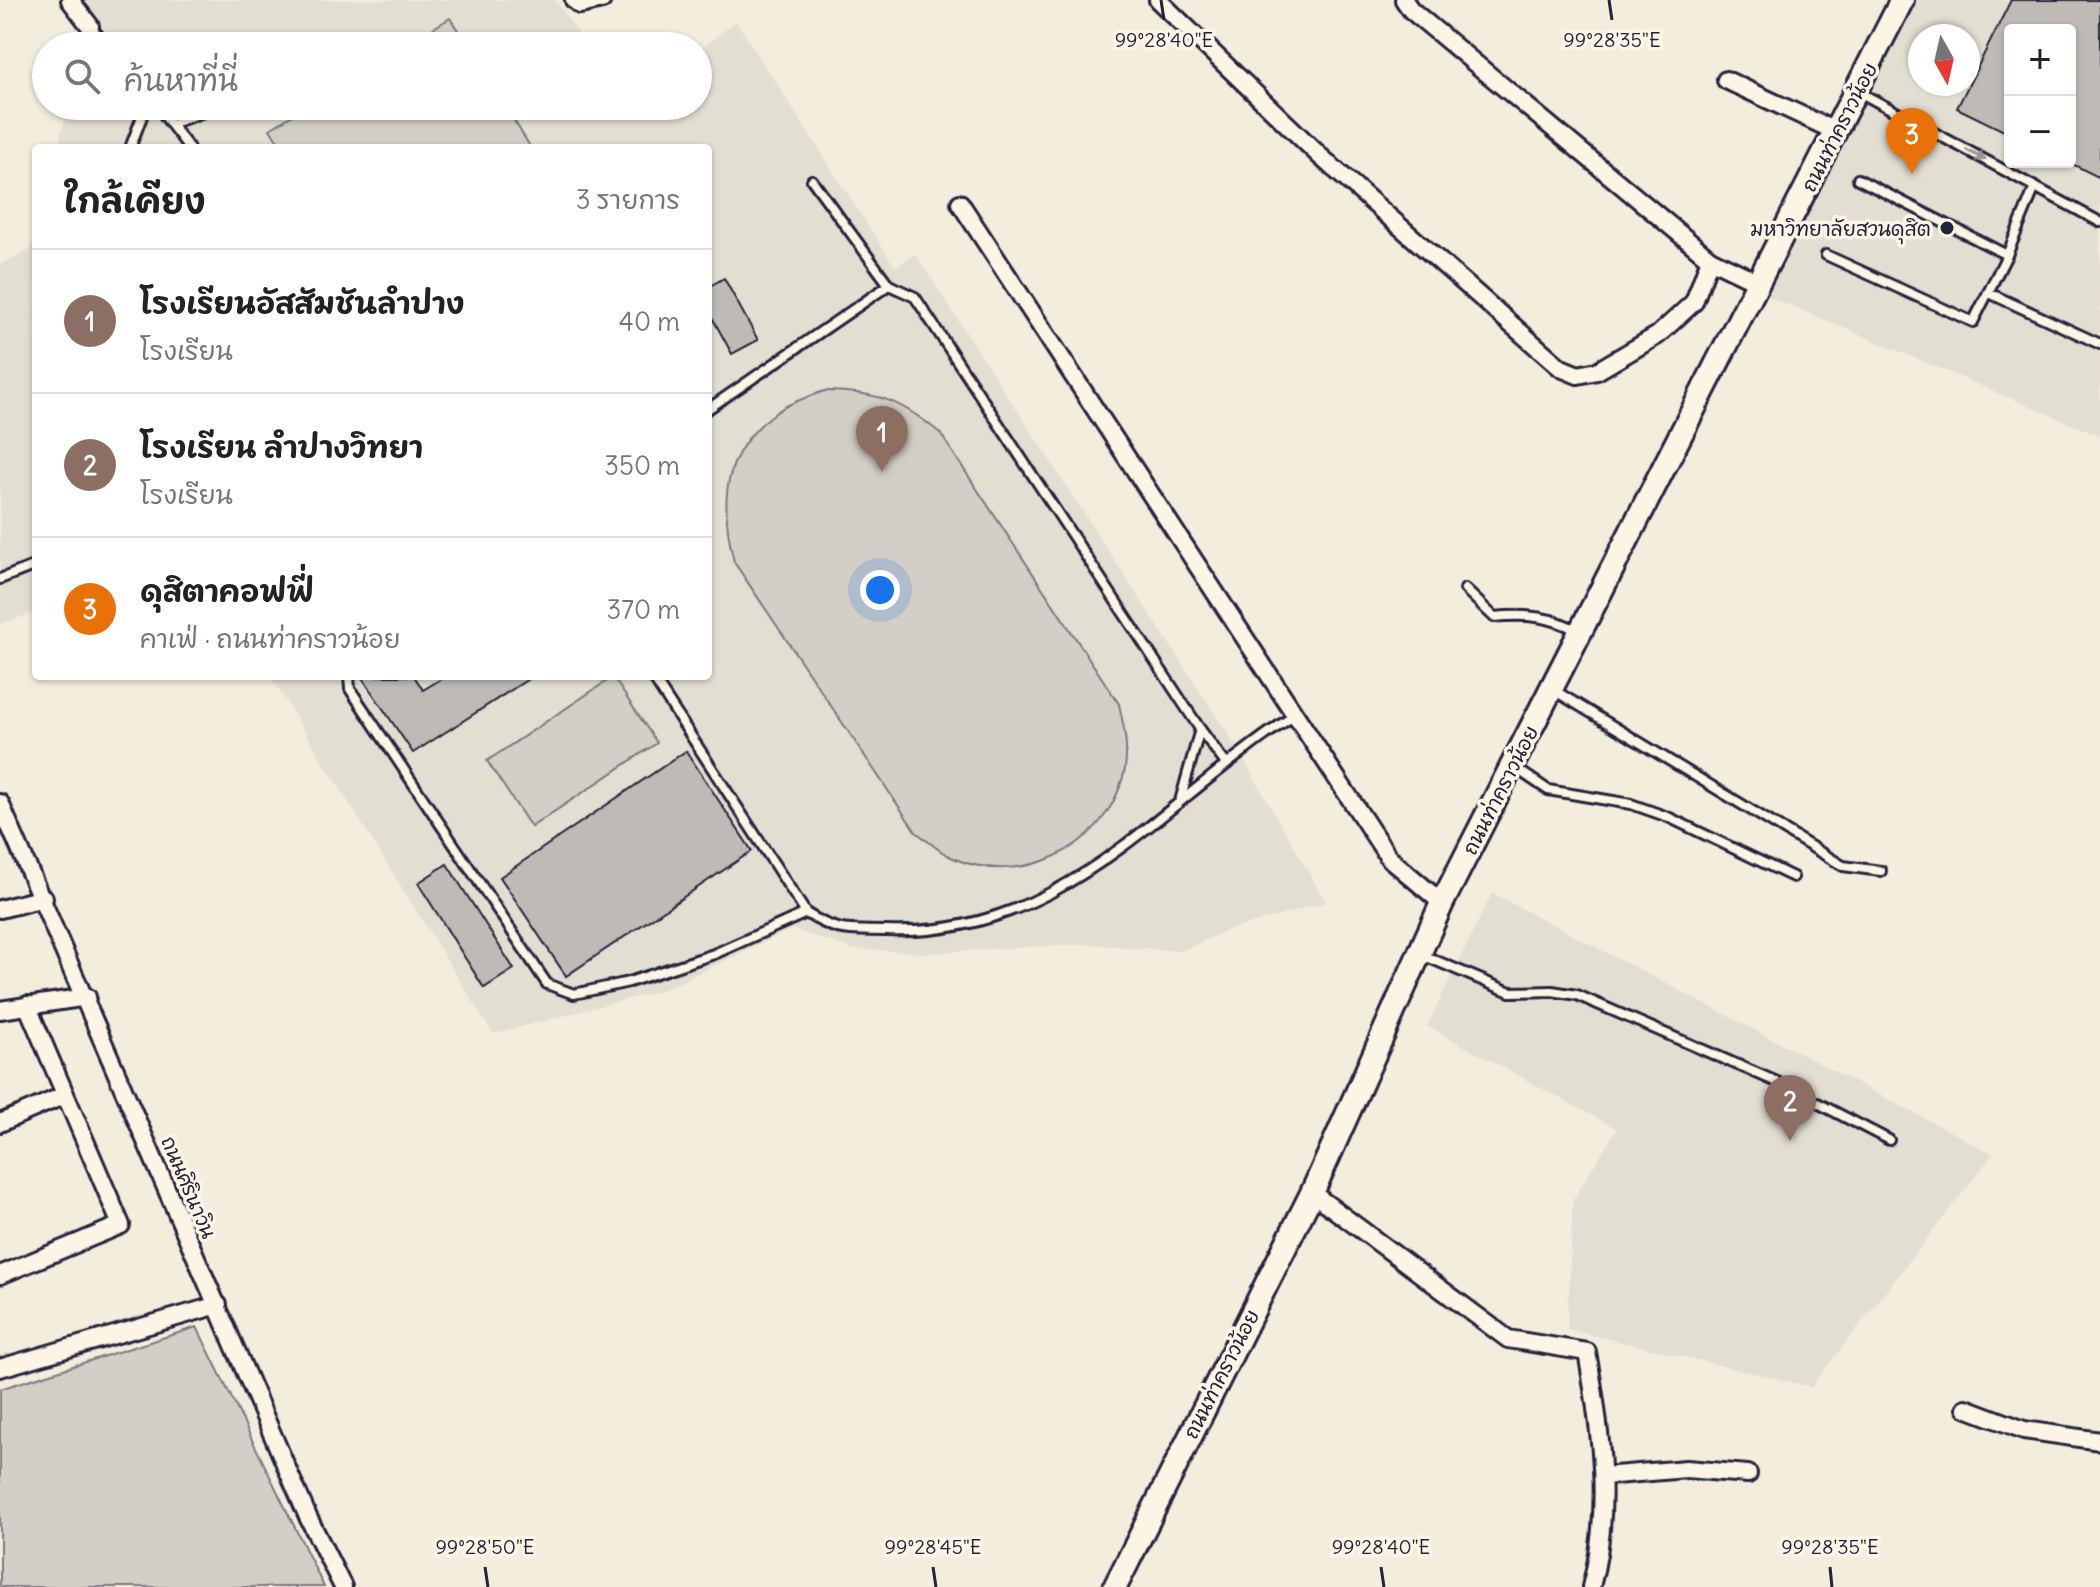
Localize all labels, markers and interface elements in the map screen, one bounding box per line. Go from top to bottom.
north arrow [1908,24,1980,96]
map controls [2004,24,2076,168]
button: + [2004,24,2076,96]
text: 99°28'40"E [1115,27,1213,52]
text: 99°28'35"E [1563,27,1661,52]
search box [32,32,712,120]
icon: search [60,54,104,98]
street label: ถนนท่าคราวน้อย [1796,58,1882,196]
text: ค้นหาที่นี่ [124,61,238,99]
button: − [2004,96,2076,168]
pin: 3 [1886,108,1938,174]
one-way arrow [1965,148,1987,162]
text: ใกล้เคียง [64,179,206,222]
text: 3 รายการ [576,183,680,216]
place label: มหาวิทยาลัยสวนดุสิต [1750,216,1931,245]
marker: มหาวิทยาลัยสวนดุสิต [1938,219,1956,237]
text: โรงเรียนอัสสัมชันลำปาง [140,284,465,322]
text: 1 [85,305,95,338]
text: 40 m [619,305,680,338]
text: โรงเรียน [140,334,233,367]
pin: 1 [856,406,908,472]
text: โรงเรียน ลำปางวิทยา [140,428,423,466]
text: 2 [83,449,97,482]
text: 350 m [604,449,680,482]
text: โรงเรียน [140,478,233,511]
your location [860,570,900,610]
text: ดุสิตาคอฟฟี่ [140,572,314,610]
text: 3 [83,593,97,626]
text: 370 m [606,593,680,626]
text: คาเฟ่ · ถนนท่าคราวน้อย [140,622,401,655]
street label: ถนนท่าคราวน้อย [1457,721,1543,859]
pin: 2 [1764,1075,1816,1141]
street label: ถนนศิรินาวิน [156,1132,222,1242]
street label: ถนนท่าคราวน้อย [1178,1305,1264,1443]
text: 99°28'50"E [435,1534,535,1559]
text: 99°28'45"E [884,1534,982,1559]
text: 99°28'40"E [1332,1534,1430,1559]
text: 99°28'35"E [1781,1534,1879,1559]

